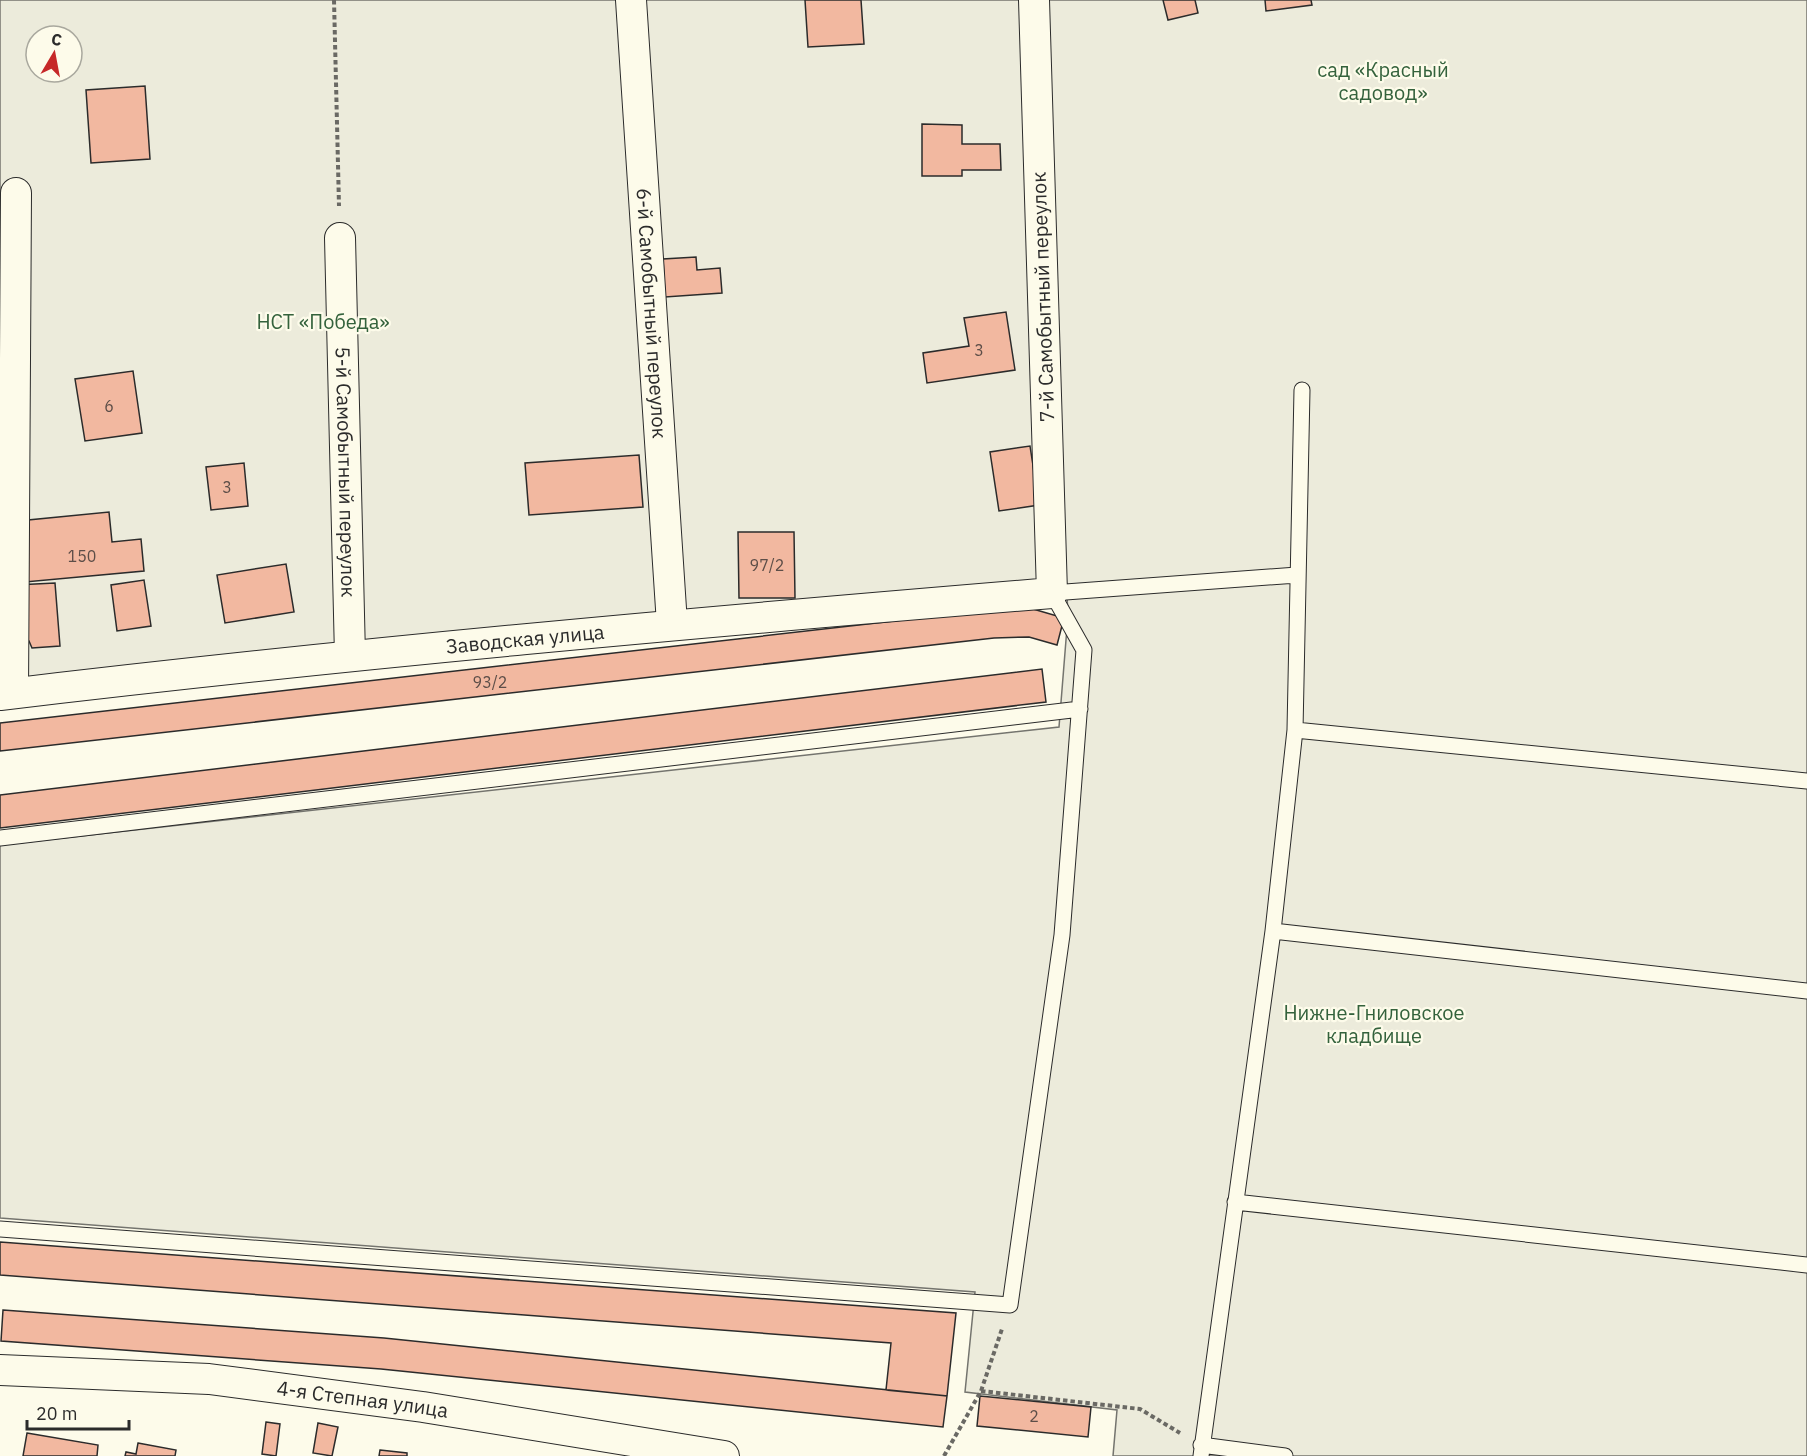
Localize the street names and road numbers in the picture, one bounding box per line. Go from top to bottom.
street label: 7-й Самобытный переулок [1025,171,1060,423]
street label: 6-й Самобытный переулок [630,187,674,439]
street label: 5-й Самобытный переулок [330,346,363,598]
street label: Заводская улица [444,618,606,660]
street label: 4-я Степная улица [275,1374,451,1424]

